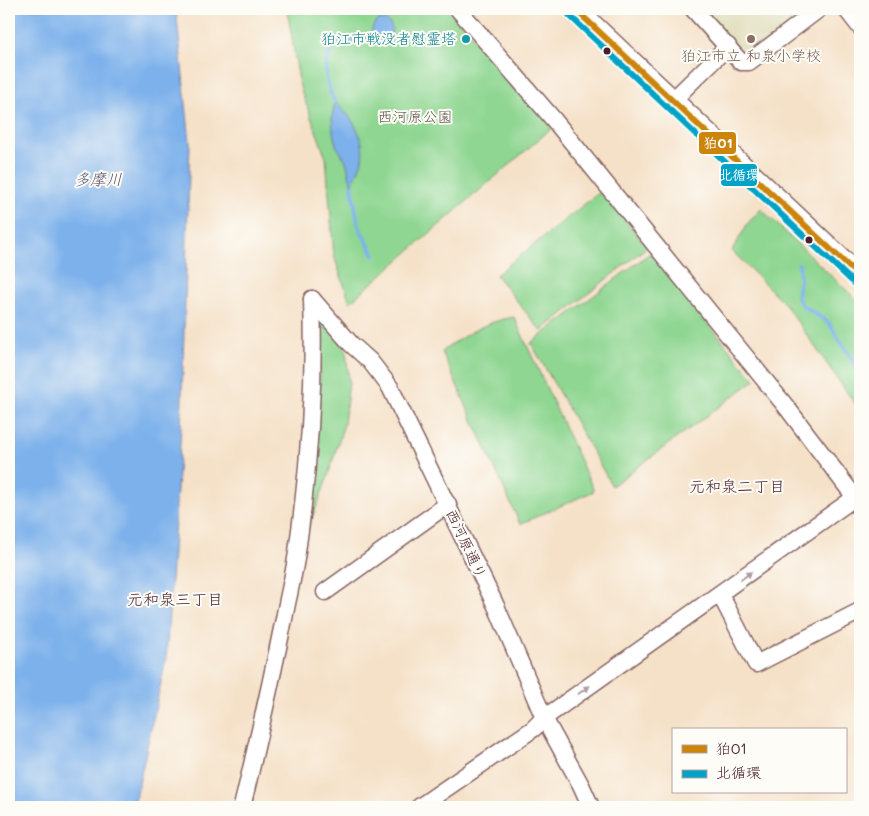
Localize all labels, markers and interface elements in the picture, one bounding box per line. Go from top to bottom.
place label: 狛江市戦没者慰霊塔 [321,28,456,48]
marker: 狛江市戦没者慰霊塔 [460,33,472,45]
marker: 狛江市立 和泉小学校 [745,33,757,45]
place label: 狛江市立 和泉小学校 [681,45,821,65]
unlabelled marker [602,46,612,56]
park label: 西河原公園 [377,106,453,126]
line badge: 狛01 [698,131,737,155]
text: 狛01 [703,133,733,152]
line badge: 北循環 [720,163,758,187]
text: 北循環 [718,165,760,184]
water label: 多摩川 [74,168,122,189]
unlabelled marker [804,235,814,245]
district label: 元和泉二丁目 [689,475,785,496]
street label: 西河原通り [442,505,492,582]
one-way arrow [739,571,752,581]
district label: 元和泉三丁目 [127,588,223,609]
one-way arrow [577,685,591,695]
legend [672,728,846,794]
text: 狛01 [716,738,747,758]
text: 北循環 [716,762,761,782]

